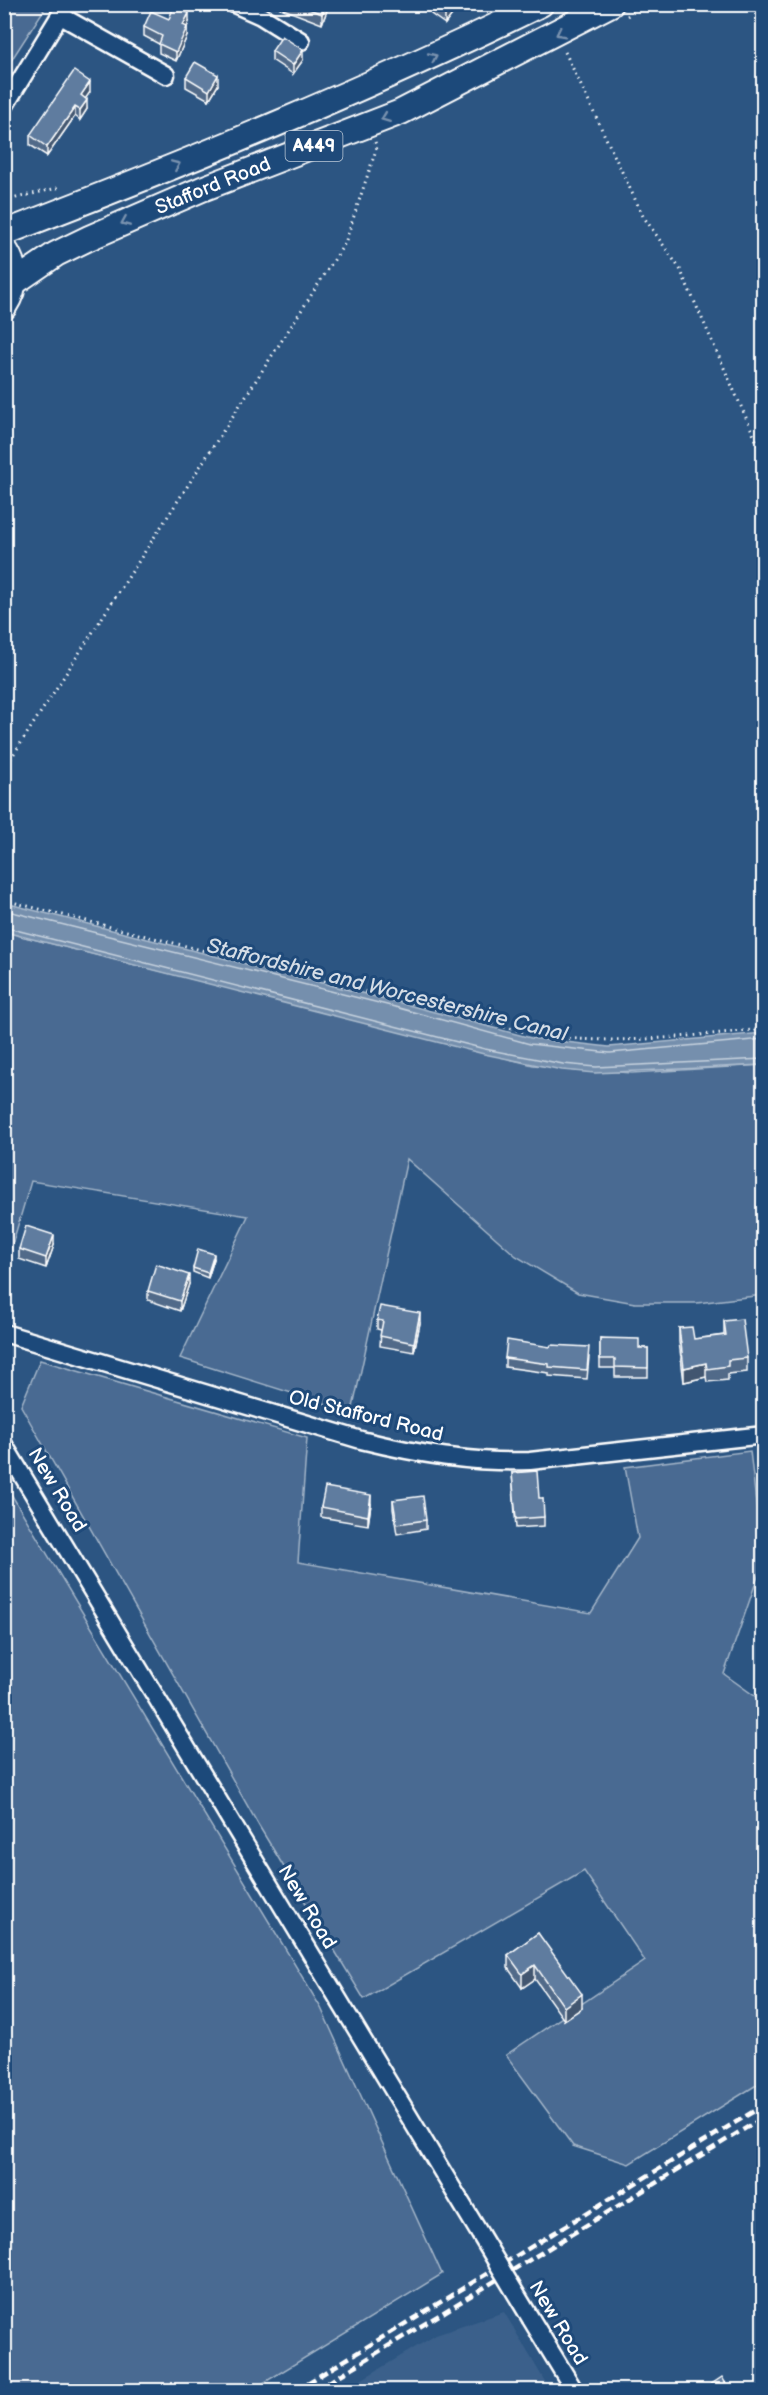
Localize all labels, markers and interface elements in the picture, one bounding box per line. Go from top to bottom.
one-way arrow [555,25,566,37]
one-way arrow [427,53,438,65]
one-way arrow [380,111,390,124]
road number: A449 [286,131,342,161]
street label: Stafford Road [152,152,274,220]
one-way arrow [170,161,181,173]
one-way arrow [121,215,132,227]
water label: Staffordshire and Worcestershire Canal [204,933,571,1047]
street label: Old Stafford Road [286,1385,446,1447]
street label: New Road [22,1443,92,1537]
street label: New Road [272,1860,342,1954]
street label: New Road [523,2276,593,2370]

